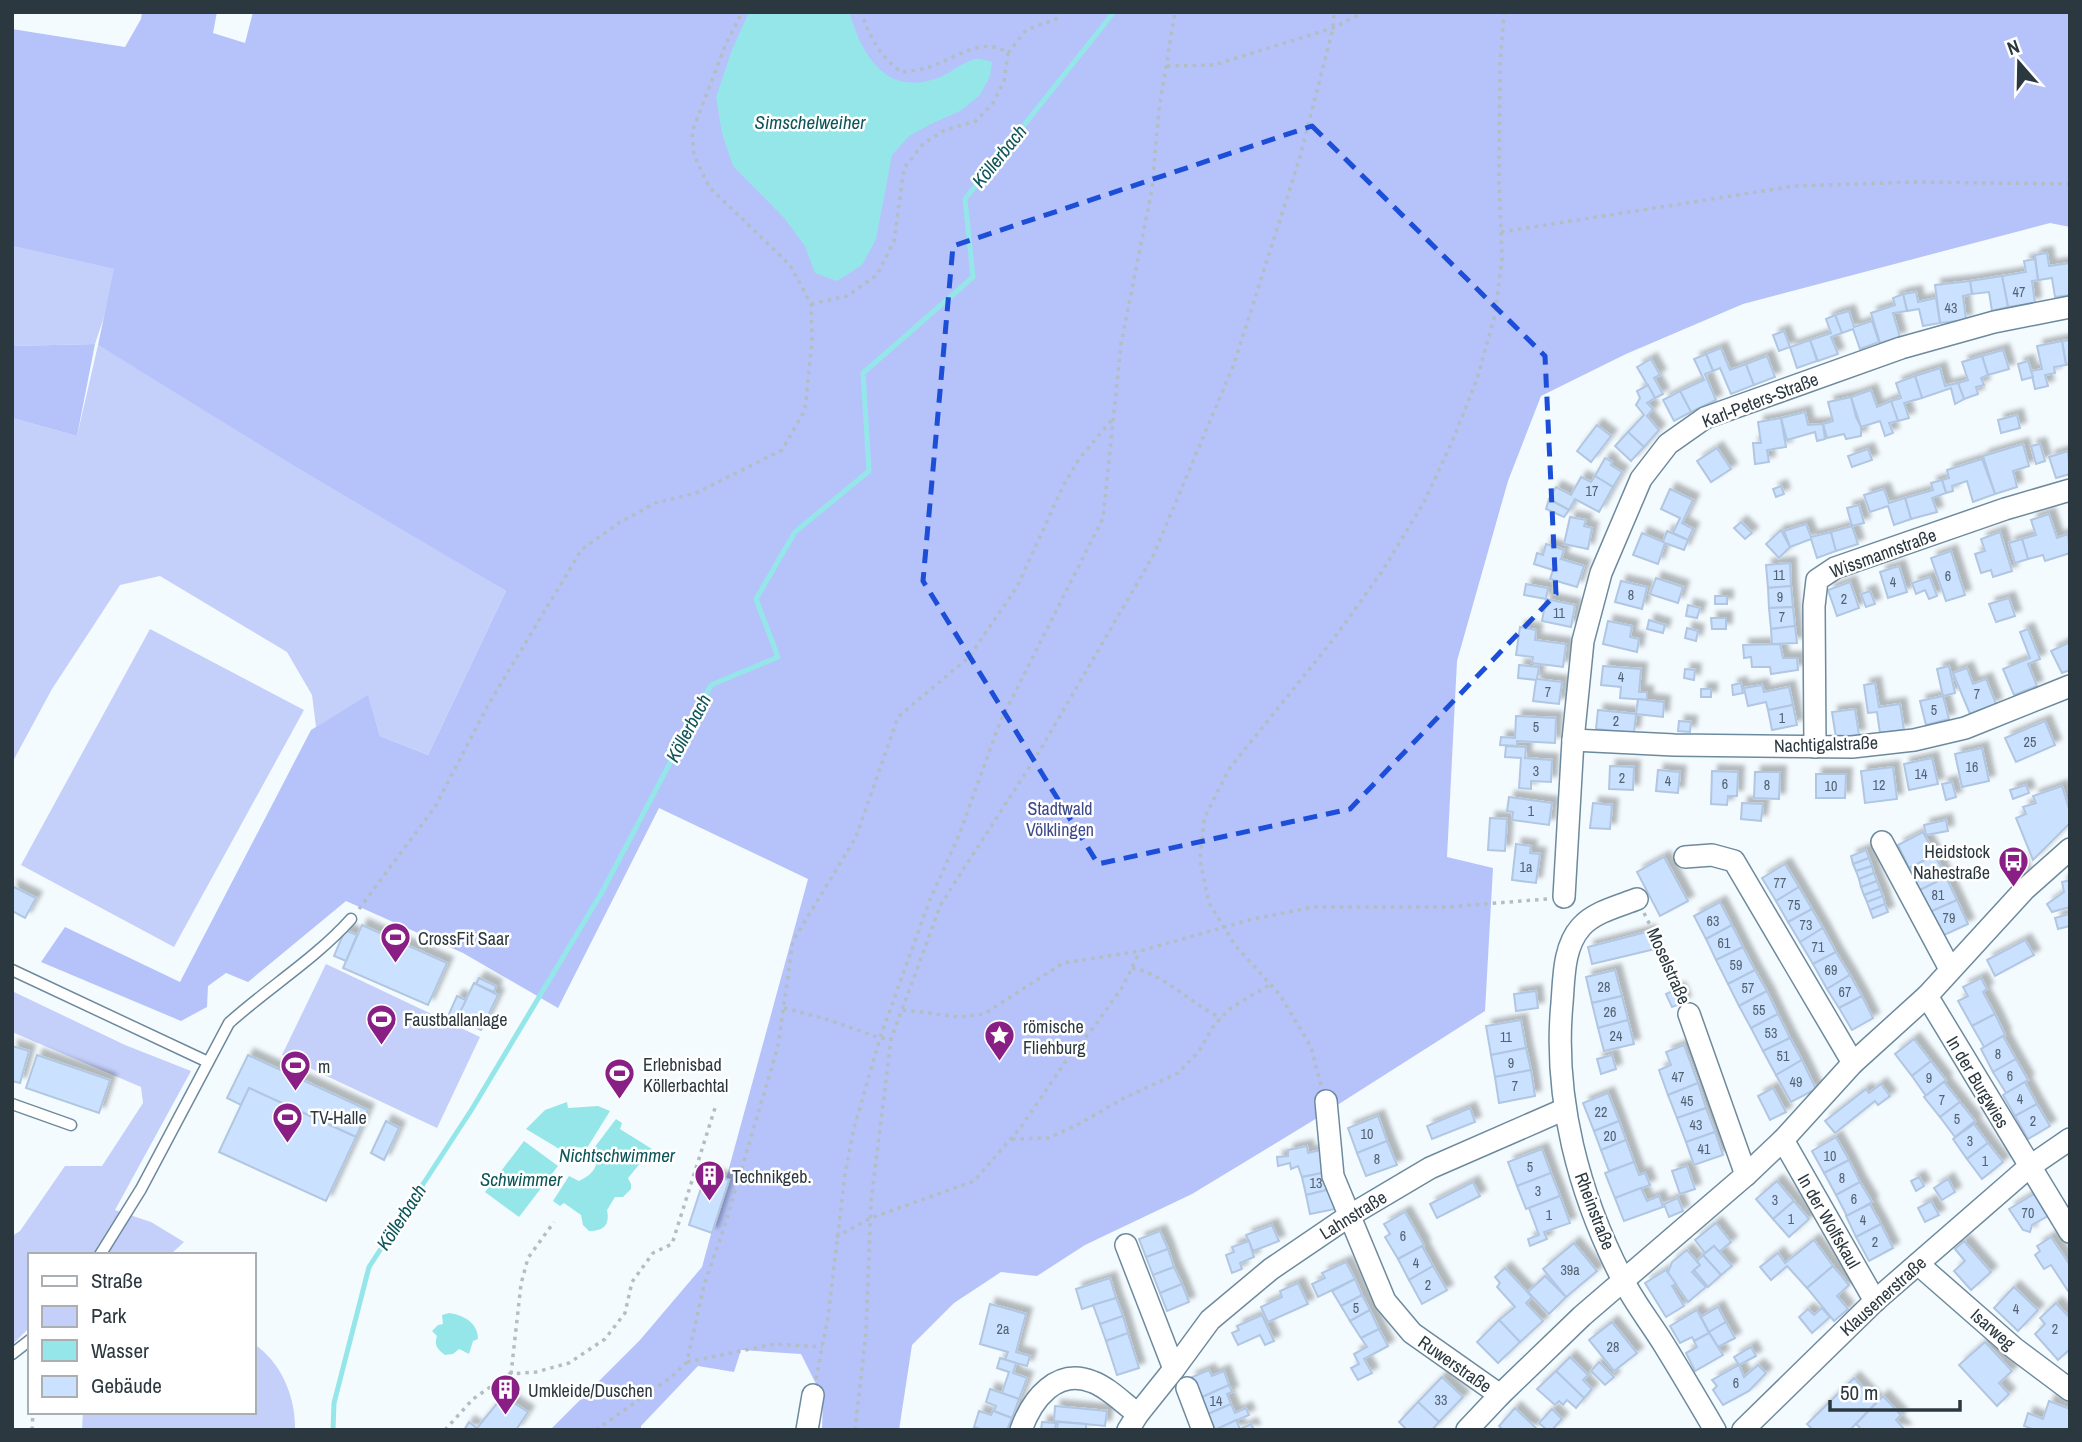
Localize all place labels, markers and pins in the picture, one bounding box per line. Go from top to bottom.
place label: Heidstock Nahestraße [1913,839,1991,885]
bus stop icon: Heidstock Nahestraße [1996,844,2030,888]
sports icon: CrossFit Saar [378,921,412,965]
place label: CrossFit Saar [418,926,509,951]
sports icon: Faustballanlage [364,1002,398,1046]
place label: Faustballanlage [404,1007,507,1032]
place label: römische Fliehburg [1023,1014,1086,1060]
place icon: römische Fliehburg [983,1019,1017,1063]
sports icon: m [278,1049,312,1093]
place label: Erlebnisbad Köllerbachtal [643,1052,728,1098]
place label: m [318,1054,330,1079]
sports icon: Erlebnisbad Köllerbachtal [603,1057,637,1101]
sports icon: TV-Halle [270,1100,304,1144]
place label: TV-Halle [310,1105,367,1130]
building icon: Technikgeb. [692,1159,726,1203]
place label: Technikgeb. [732,1164,812,1189]
building icon: Umkleide/Duschen [488,1373,522,1417]
place label: Umkleide/Duschen [528,1378,653,1403]

